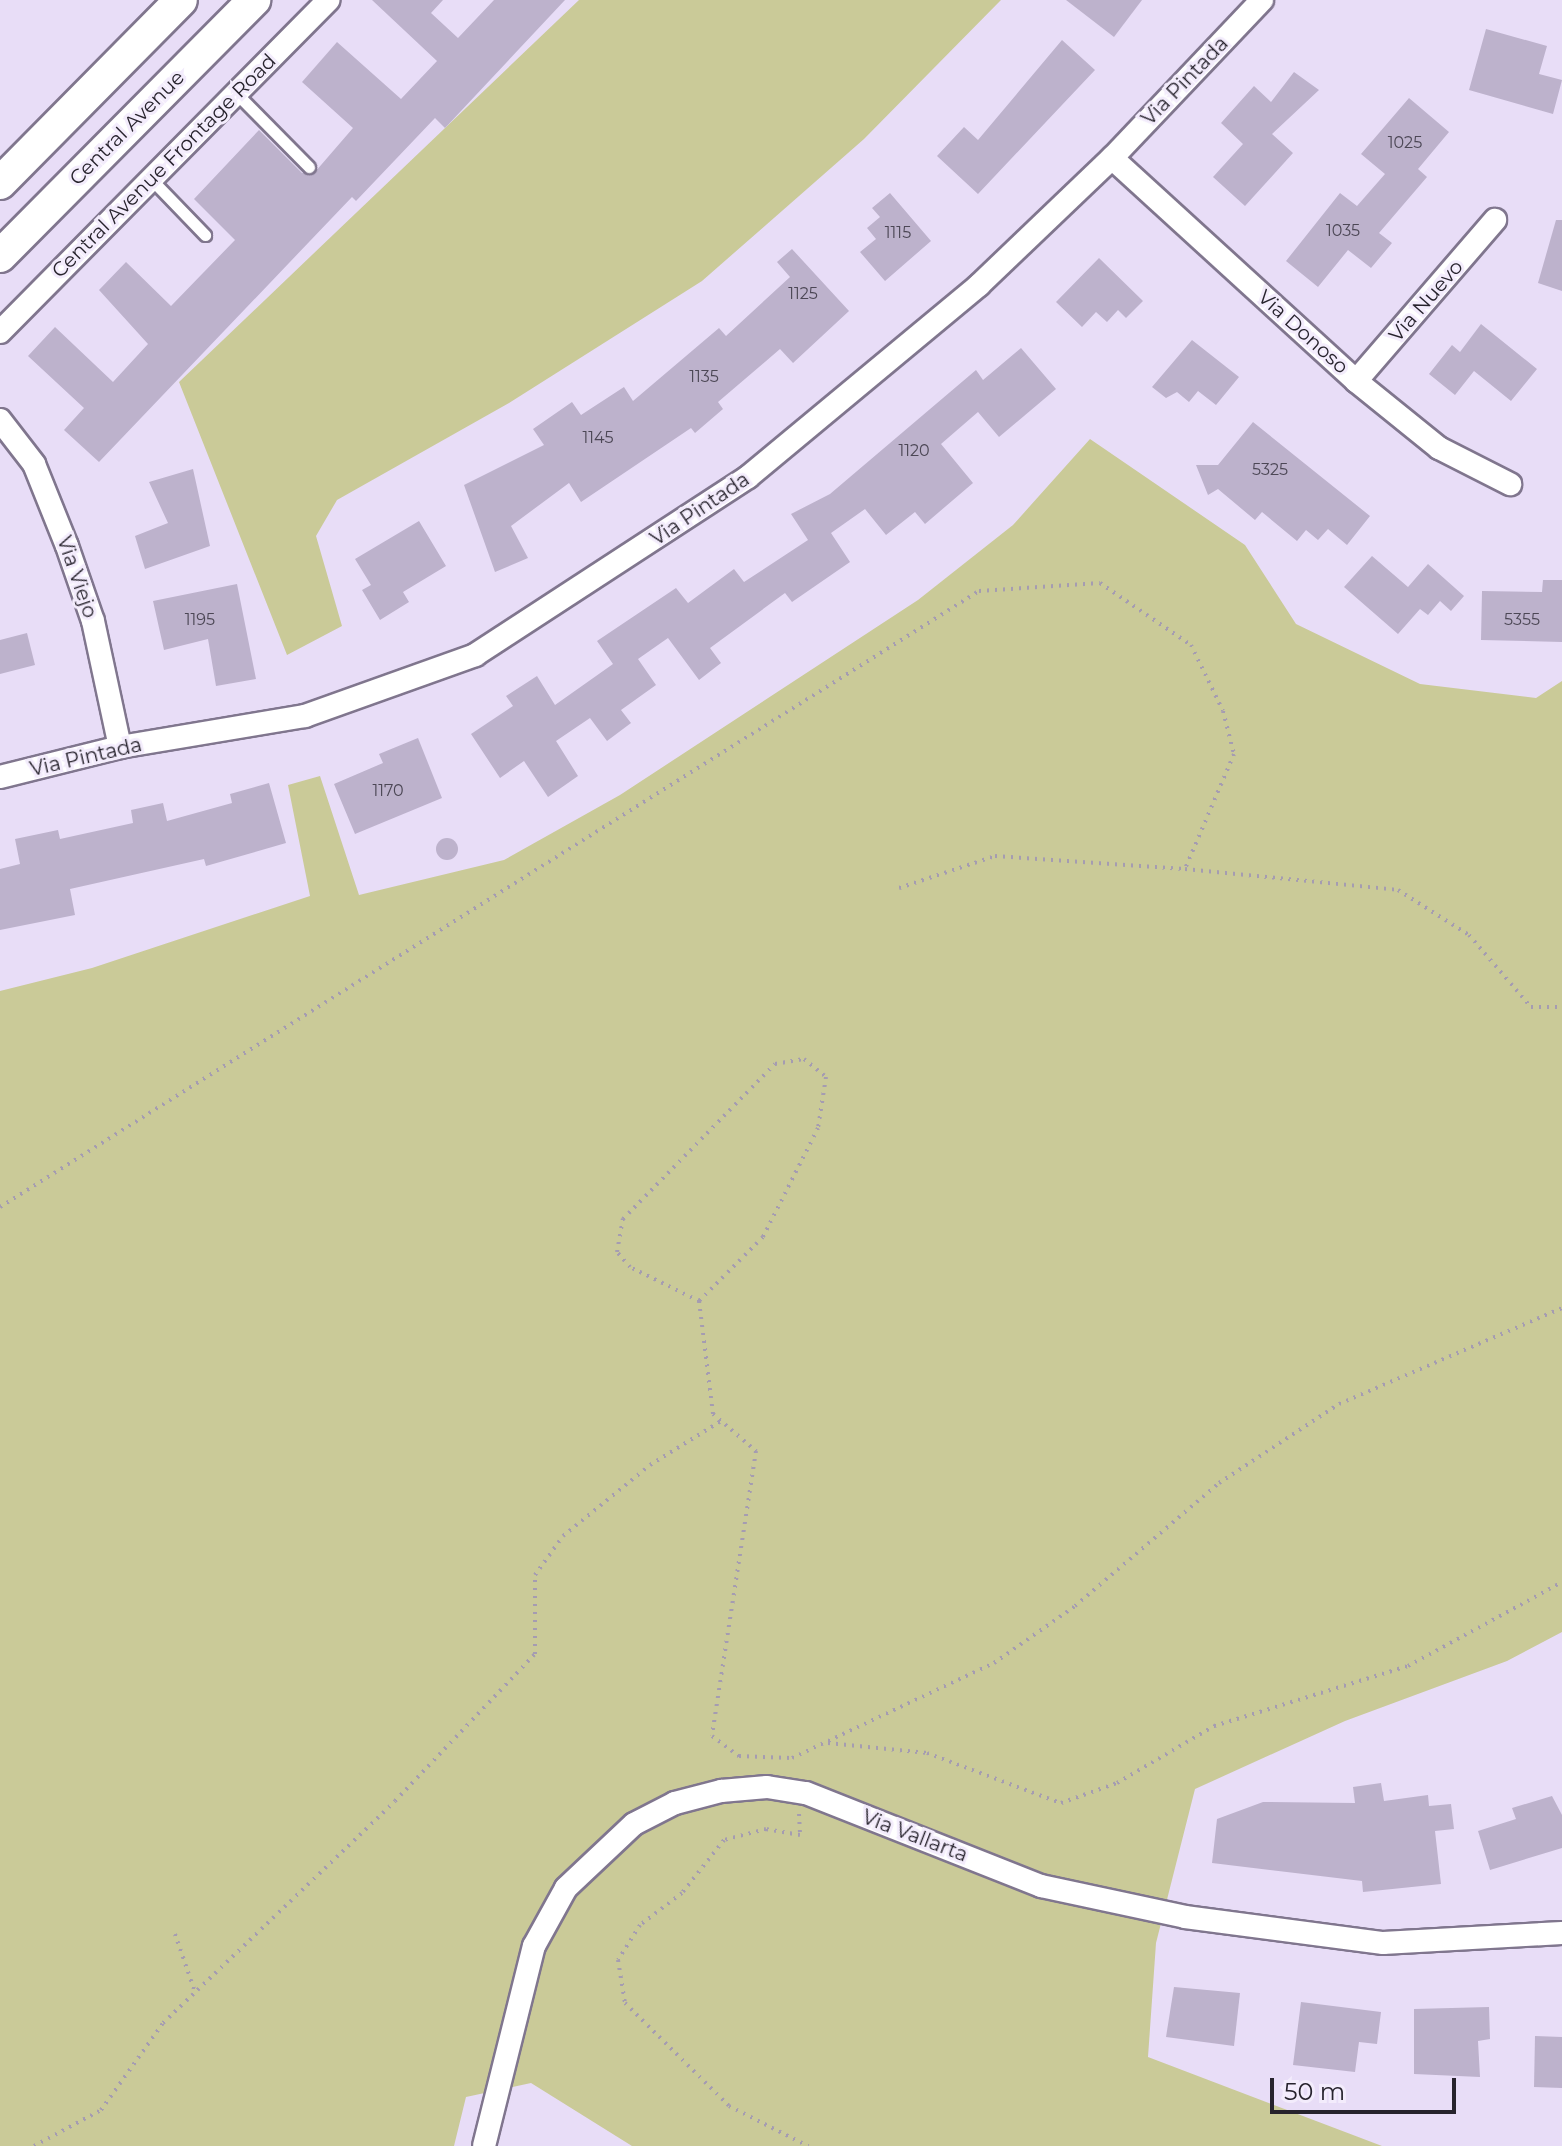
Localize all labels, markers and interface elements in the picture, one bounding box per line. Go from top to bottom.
street label: Via Pintada [1137,32,1233,130]
street label: Central Avenue Frontage Road [47,49,281,283]
street label: Central Avenue [65,66,189,190]
house number: 1025 [1388,133,1422,153]
house number: 1035 [1326,221,1360,241]
house number: 1115 [885,223,911,243]
street label: Via Nuevo [1384,255,1468,347]
house number: 1125 [788,284,818,304]
street label: Via Donoso [1253,285,1353,379]
house number: 1135 [689,367,719,387]
house number: 1145 [582,428,614,448]
house number: 1120 [898,441,930,461]
house number: 5325 [1252,460,1288,480]
street label: Via Pintada [646,467,754,551]
street label: Via Viejo [52,533,102,621]
house number: 1195 [185,610,215,630]
house number: 5355 [1504,610,1540,630]
street label: Via Pintada [28,732,144,782]
house number: 1170 [372,781,404,801]
street label: Via Vallarta [859,1805,971,1867]
scale bar [1274,2062,1460,2112]
text: 50 m [1284,2077,1345,2106]

